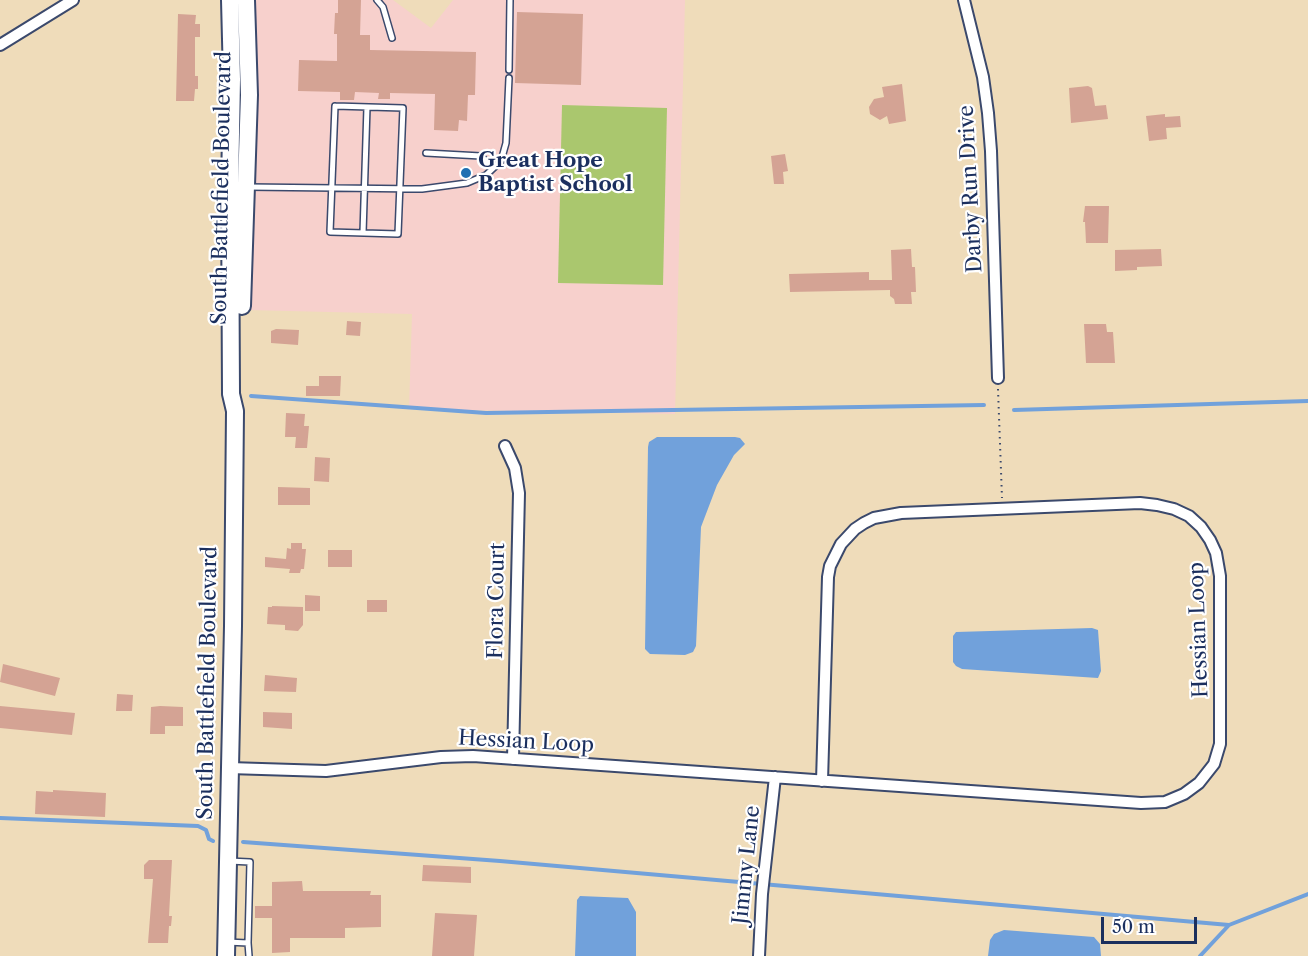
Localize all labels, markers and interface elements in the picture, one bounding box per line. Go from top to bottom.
street label: South Battlefield Boulevard [207,51,237,325]
street label: Darby Run Drive [954,104,988,274]
place label: Great Hope Baptist School [478,148,633,198]
marker: Great Hope Baptist School [459,166,473,180]
street label: Flora Court [483,543,511,659]
street label: South Battlefield Boulevard [193,546,223,820]
street label: Hessian Loop [1184,561,1214,699]
street label: Hessian Loop [457,726,595,758]
street label: Jimmy Lane [728,804,766,926]
scale bar [1104,905,1200,943]
text: 50 m [1112,916,1155,938]

